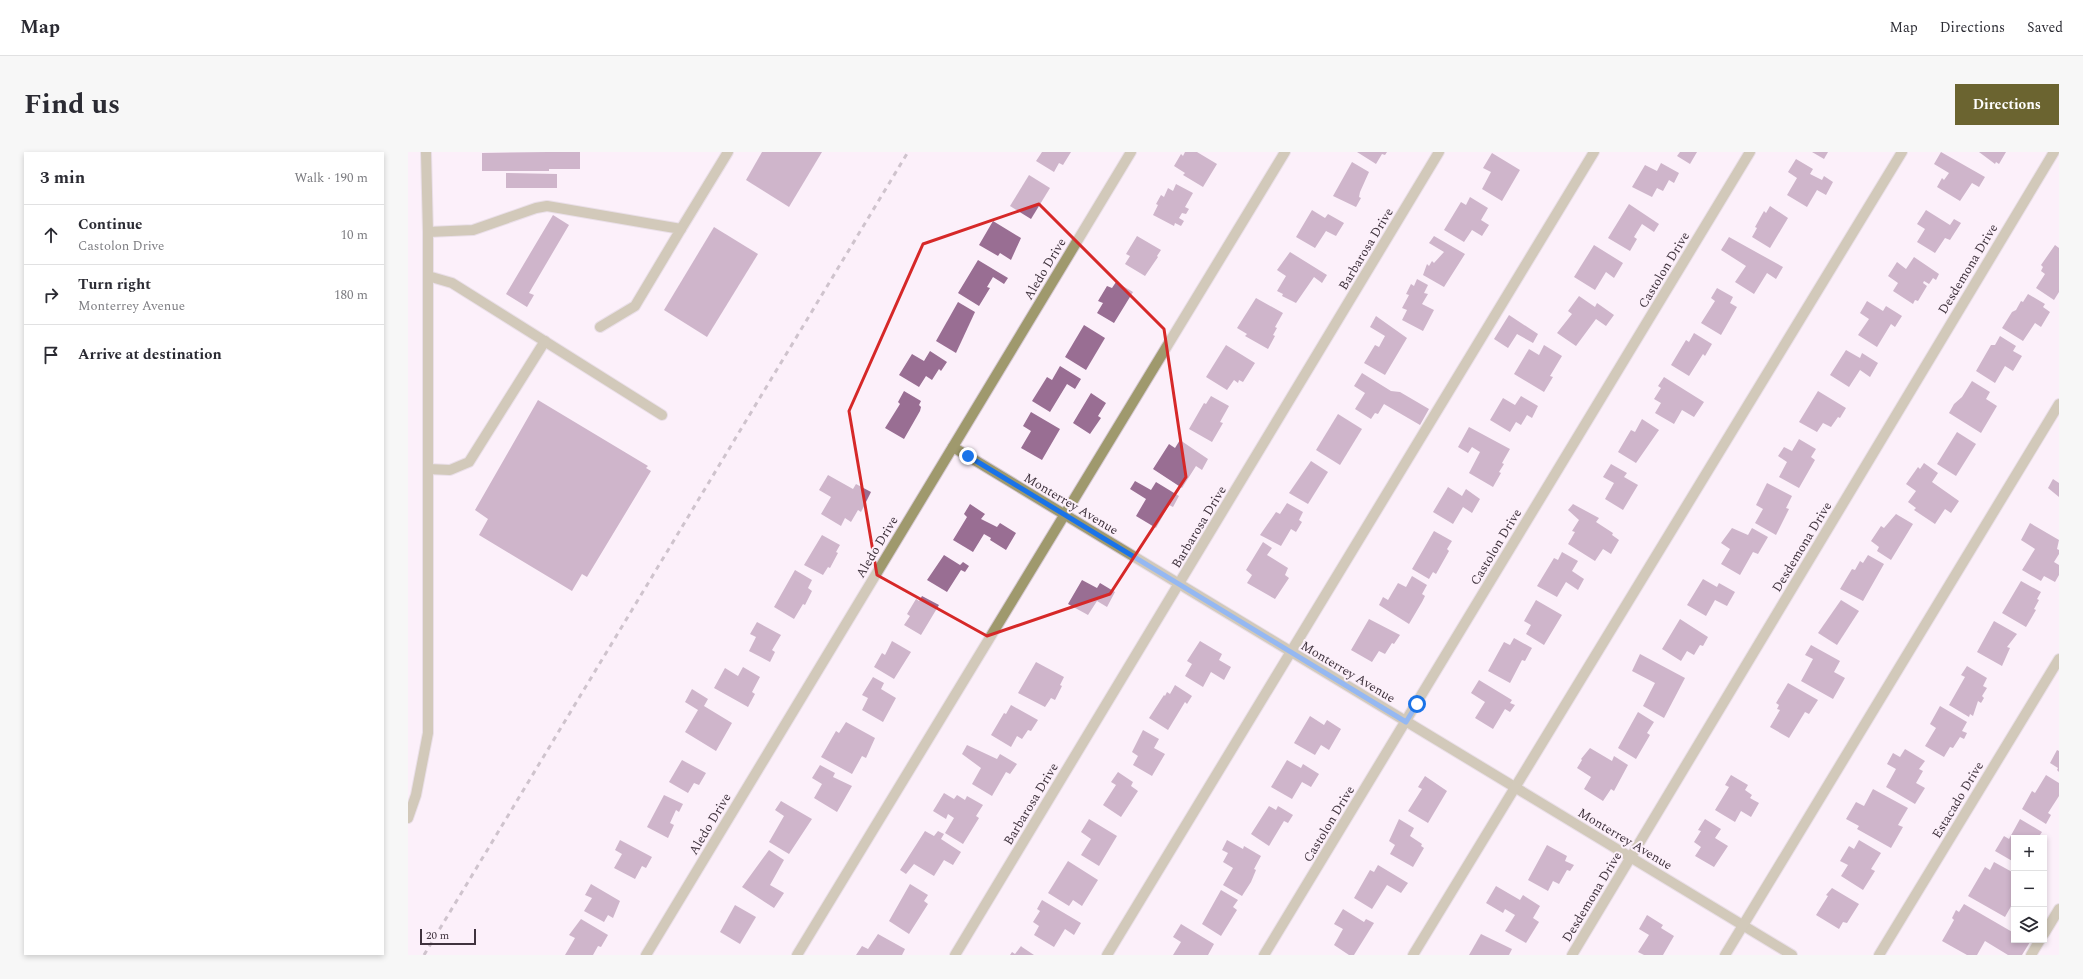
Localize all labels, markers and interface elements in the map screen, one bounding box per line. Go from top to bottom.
text: Map [20,13,60,42]
text: Map [1890,17,1918,38]
text: Directions [1940,17,2005,38]
text: Saved [2027,17,2063,38]
text: Find us [24,83,120,126]
button: Directions [1955,84,2059,125]
text: 3 min [40,165,85,191]
text: Walk · 190 m [294,168,368,188]
street label: Barbarosa Drive [1333,204,1399,294]
text: Continue [78,213,143,236]
street label: Desdemona Drive [1933,220,2003,318]
icon: ahead [40,224,62,246]
text: 10 m [341,225,368,245]
street label: Castolon Drive [1633,228,1695,312]
street label: Aledo Drive [1019,234,1071,304]
text: Castolon Drive [78,236,164,256]
text: Turn right [78,273,151,296]
icon: right [40,284,62,306]
text: 180 m [334,285,368,305]
text: Monterrey Avenue [78,296,185,316]
text: Arrive at destination [78,343,222,366]
icon: arrive [40,344,62,366]
route end [959,447,977,465]
street label: Monterrey Avenue [1020,468,1122,540]
street label: Barbarosa Drive [1166,482,1232,572]
street label: Desdemona Drive [1767,498,1837,596]
street label: Castolon Drive [1465,505,1527,589]
street label: Aledo Drive [851,512,903,582]
street label: Monterrey Avenue [1297,636,1399,708]
route start [1408,695,1426,713]
street label: Estacado Drive [1927,758,1989,842]
street label: Barbarosa Drive [998,759,1064,849]
street label: Castolon Drive [1298,782,1360,866]
street label: Aledo Drive [684,789,736,859]
street label: Monterrey Avenue [1574,803,1676,875]
map controls [2011,835,2047,943]
button: + [2011,835,2047,871]
street label: Desdemona Drive [1557,848,1627,946]
button: − [2011,871,2047,907]
button: layers [2011,907,2047,943]
scale bar [420,927,476,946]
text: 20 m [426,927,449,944]

